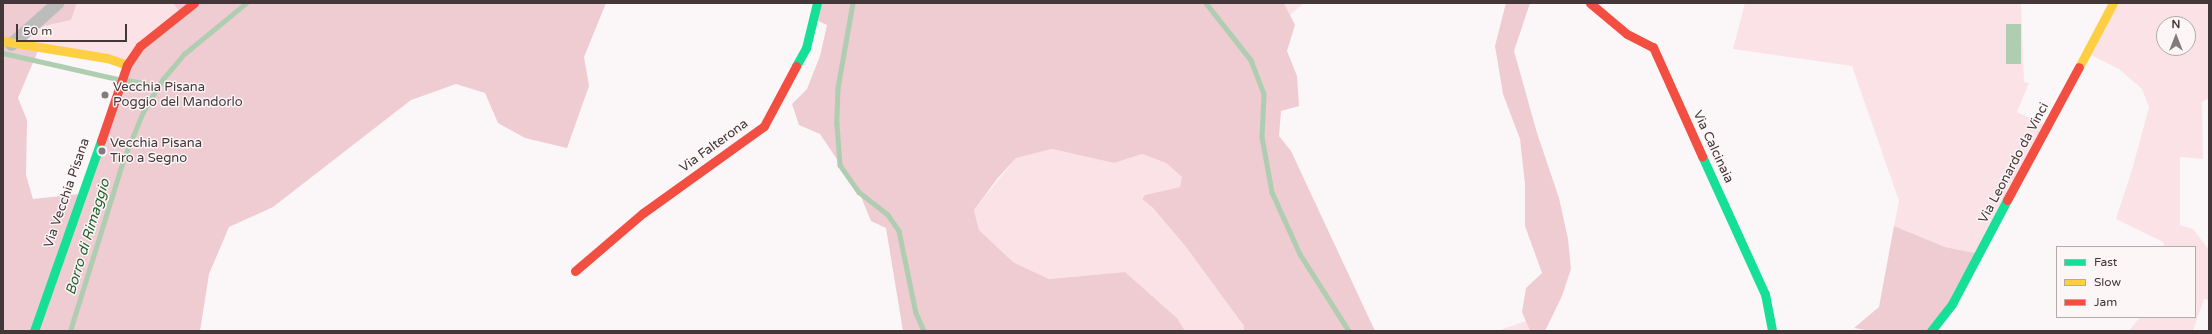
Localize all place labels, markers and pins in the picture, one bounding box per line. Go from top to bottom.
place label: Vecchia Pisana Poggio del Mandorlo [113,80,243,111]
marker: Vecchia Pisana Poggio del Mandorlo [100,90,110,100]
place label: Vecchia Pisana Tiro a Segno [110,136,202,167]
marker: Vecchia Pisana Tiro a Segno [97,146,107,156]

